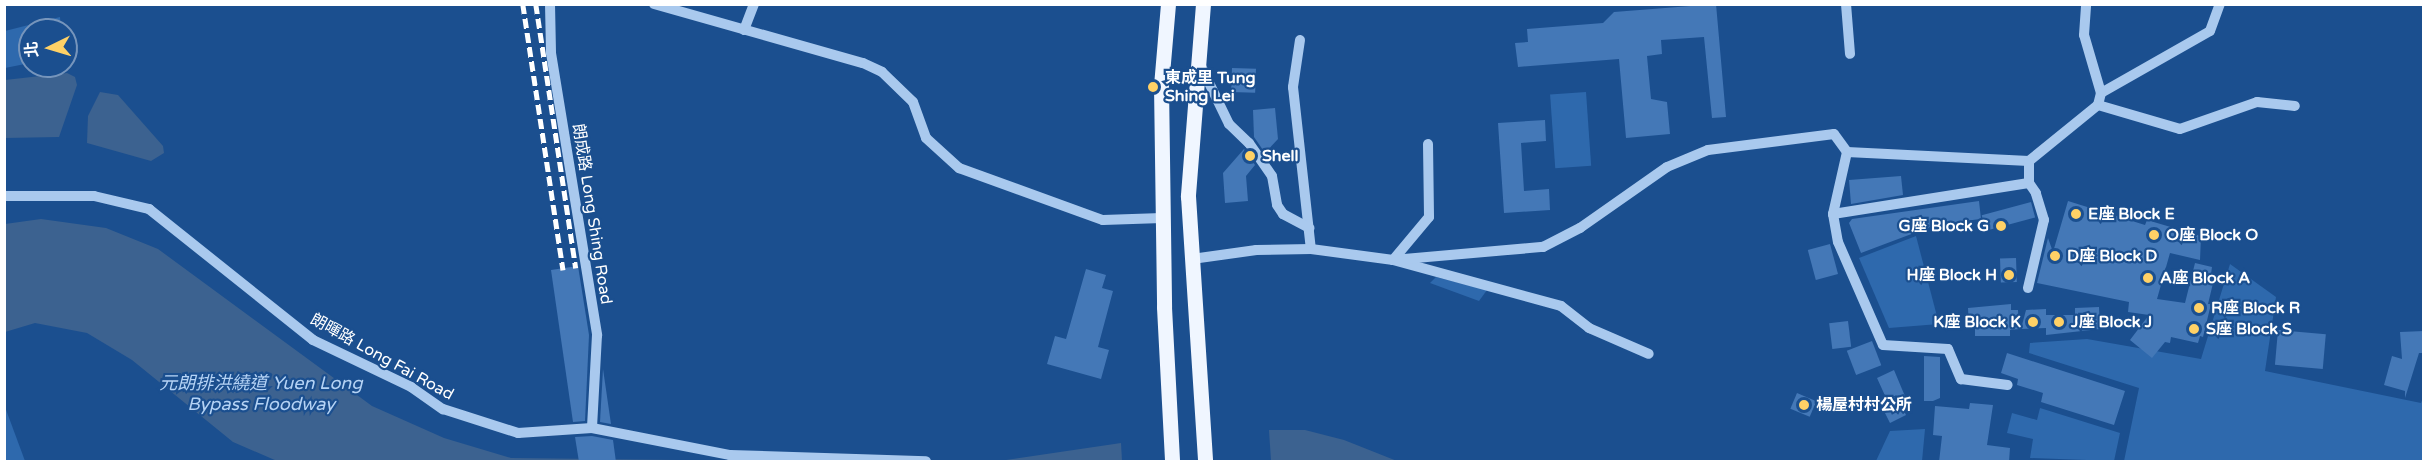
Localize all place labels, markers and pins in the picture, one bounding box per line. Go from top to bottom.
place label: 東成里 Tung Shing Lei [1165,68,1256,106]
marker: 東成里 Tung Shing Lei [1146,80,1160,94]
place label: Shell [1262,146,1298,166]
marker: Shell [1243,149,1257,163]
place label: E座 Block E [2088,204,2175,224]
marker: E座 Block E [2069,207,2083,221]
place label: G座 Block G [1899,216,1989,236]
marker: G座 Block G [1994,219,2008,233]
place label: O座 Block O [2166,225,2258,245]
marker: O座 Block O [2147,228,2161,242]
place label: D座 Block D [2067,246,2157,266]
marker: D座 Block D [2048,249,2062,263]
place label: H座 Block H [1907,265,1997,285]
marker: H座 Block H [2002,268,2016,282]
place label: A座 Block A [2160,268,2250,288]
marker: A座 Block A [2141,271,2155,285]
place label: R座 Block R [2211,298,2300,318]
marker: R座 Block R [2192,301,2206,315]
place label: K座 Block K [1933,312,2021,332]
place label: J座 Block J [2071,312,2152,332]
marker: K座 Block K [2026,315,2040,329]
marker: J座 Block J [2052,315,2066,329]
place label: S座 Block S [2206,319,2292,339]
marker: S座 Block S [2187,322,2201,336]
place label: 楊屋村村公所 [1816,395,1912,415]
marker: 楊屋村村公所 [1797,398,1811,412]

